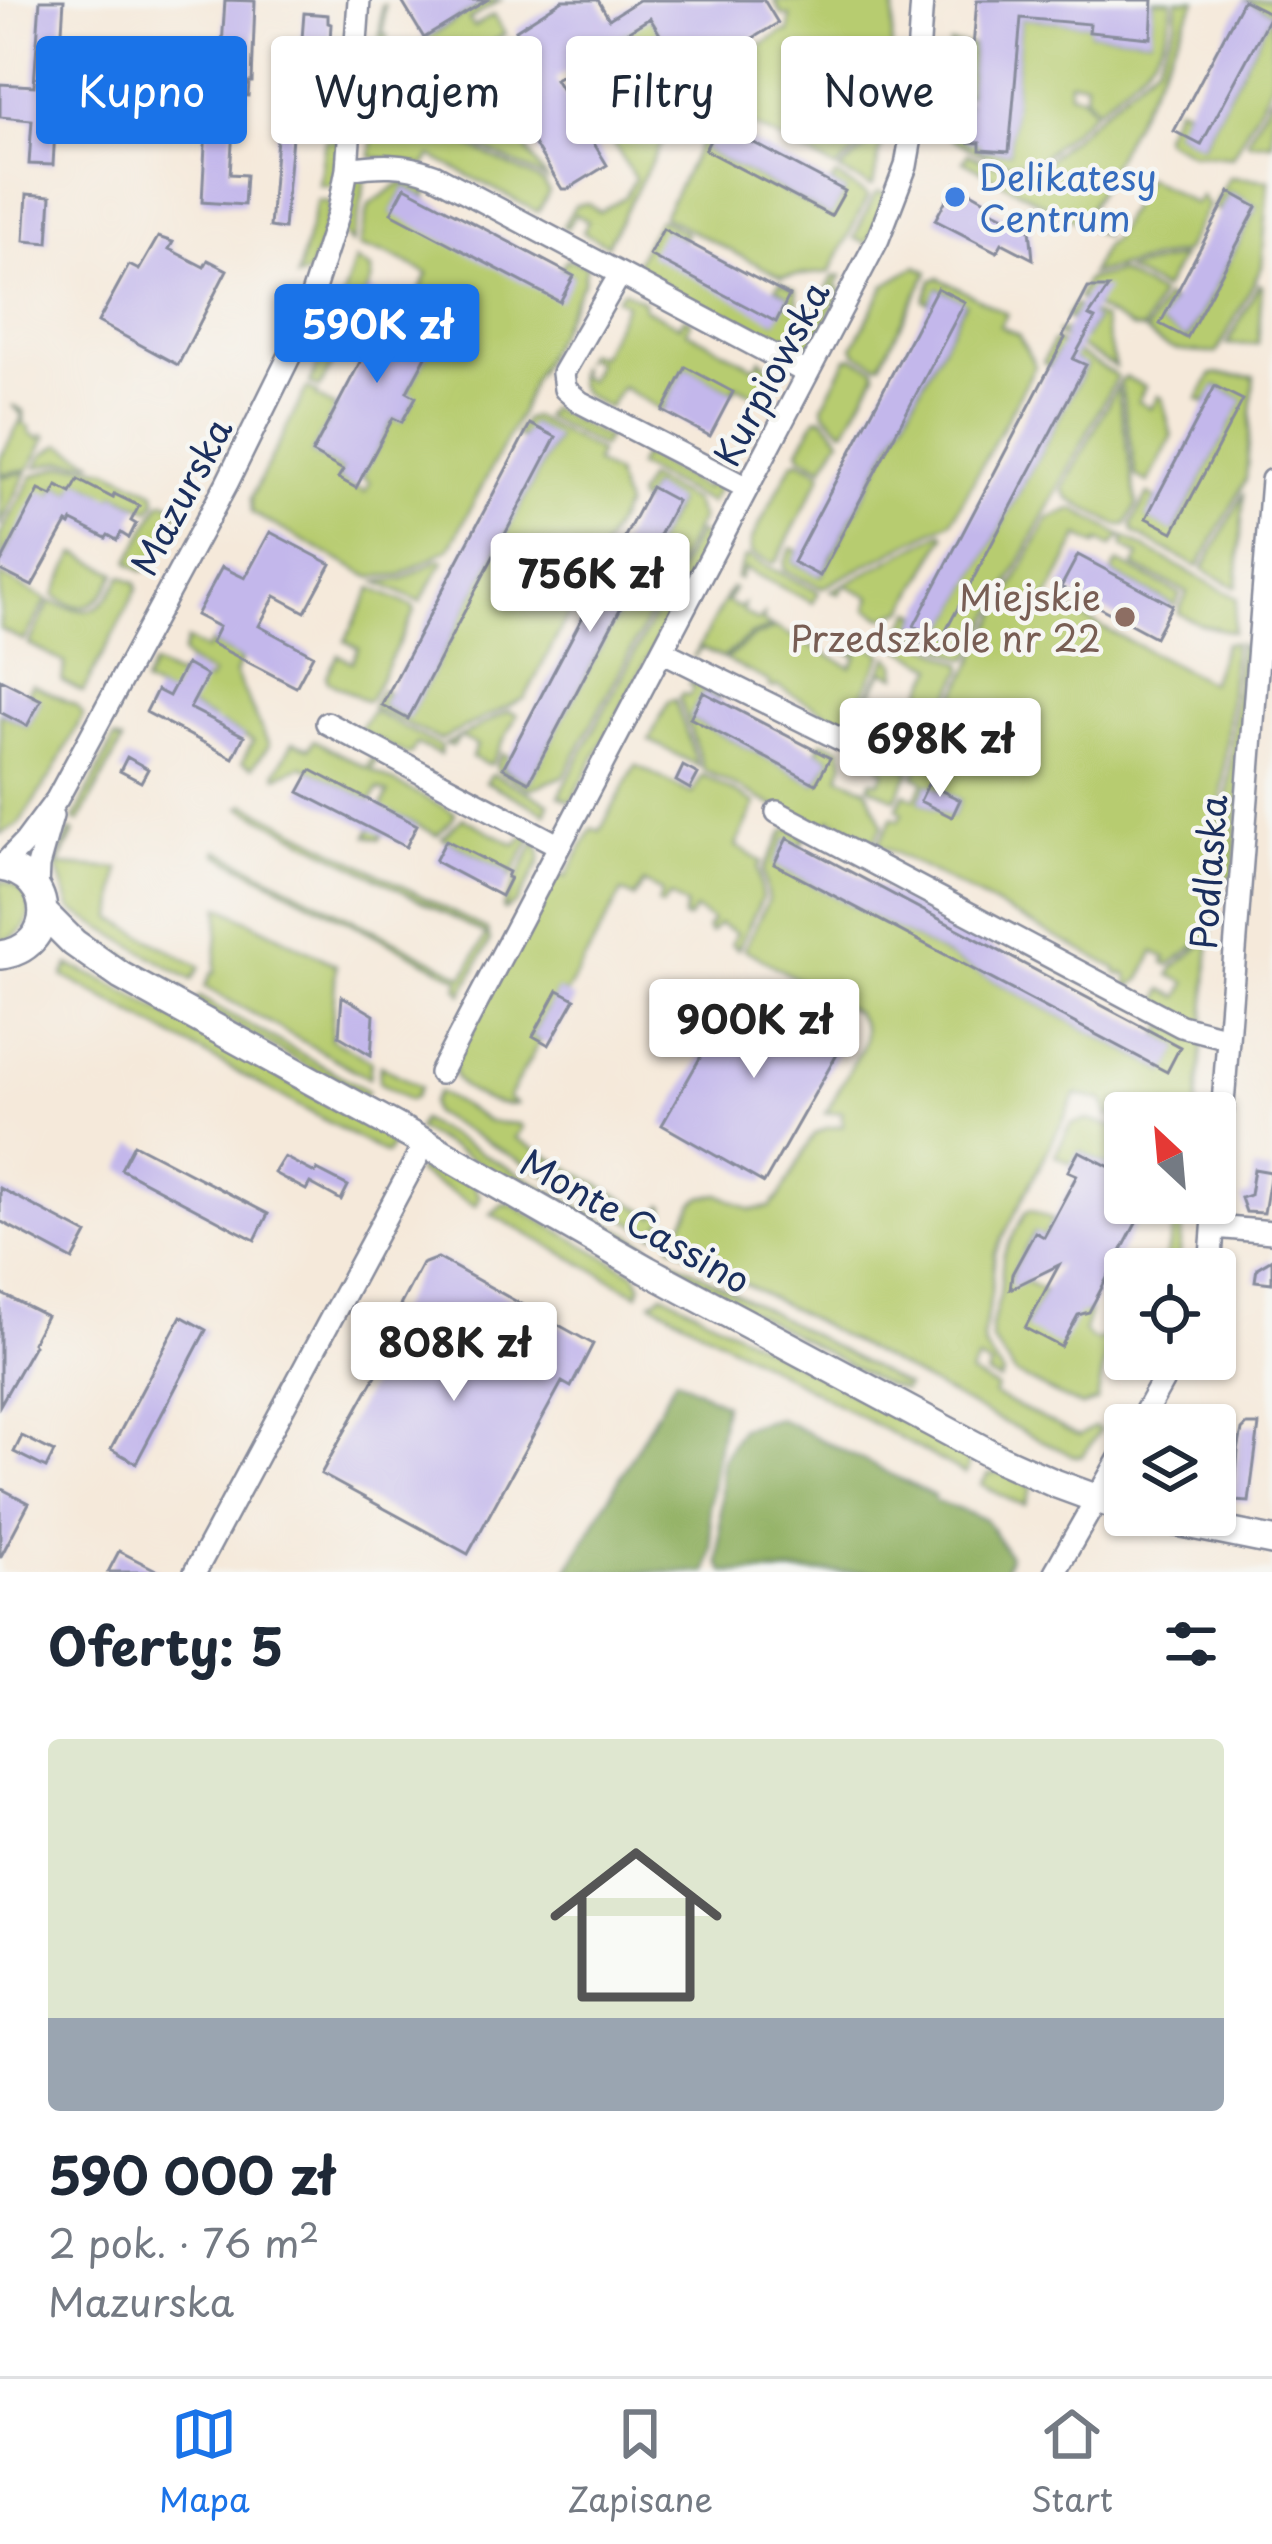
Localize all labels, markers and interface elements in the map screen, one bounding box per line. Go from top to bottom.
chip: Kupno [36,36,247,144]
chip: Wynajem [271,36,542,144]
chip: Filtry [566,36,757,144]
chip: Nowe [781,36,977,144]
place label: Delikatesy Centrum [979,149,1157,244]
marker: Delikatesy Centrum [942,184,968,210]
street label: Kurpiowska [699,270,842,475]
pin: 590K zł [266,284,488,386]
text: 590K zł [301,293,453,352]
street label: Mazurska [116,407,244,584]
pin: 756K zł [479,533,701,635]
text: 756K zł [518,542,662,601]
place label: Miejskie Przedszkole nr 22 [790,569,1101,664]
marker: Miejskie Przedszkole nr 22 [1112,604,1138,630]
pin: 698K zł [829,698,1051,800]
text: 698K zł [867,707,1013,766]
street label: Podlaska [1175,792,1239,951]
pin: 900K zł [643,979,865,1081]
text: 900K zł [676,988,832,1047]
north arrow [1104,1092,1236,1224]
map controls [1104,1092,1236,1536]
street label: Monte Cassino [511,1134,761,1306]
button: locate [1104,1248,1236,1380]
pin: 808K zł [343,1302,565,1404]
text: 808K zł [378,1311,530,1370]
button: layers [1104,1404,1236,1536]
text: Oferty: 5 [48,1606,284,1683]
icon: filters [1158,1611,1224,1677]
icon: home [528,1817,744,2033]
text: 590 000 zł [48,2135,334,2212]
text: 2 pok. · 76 m² [48,2212,319,2271]
text: Mazurska [48,2271,234,2330]
tab: Mapa [159,2401,250,2523]
tab: Zapisane [568,2401,713,2523]
tab: Start [1031,2401,1113,2523]

